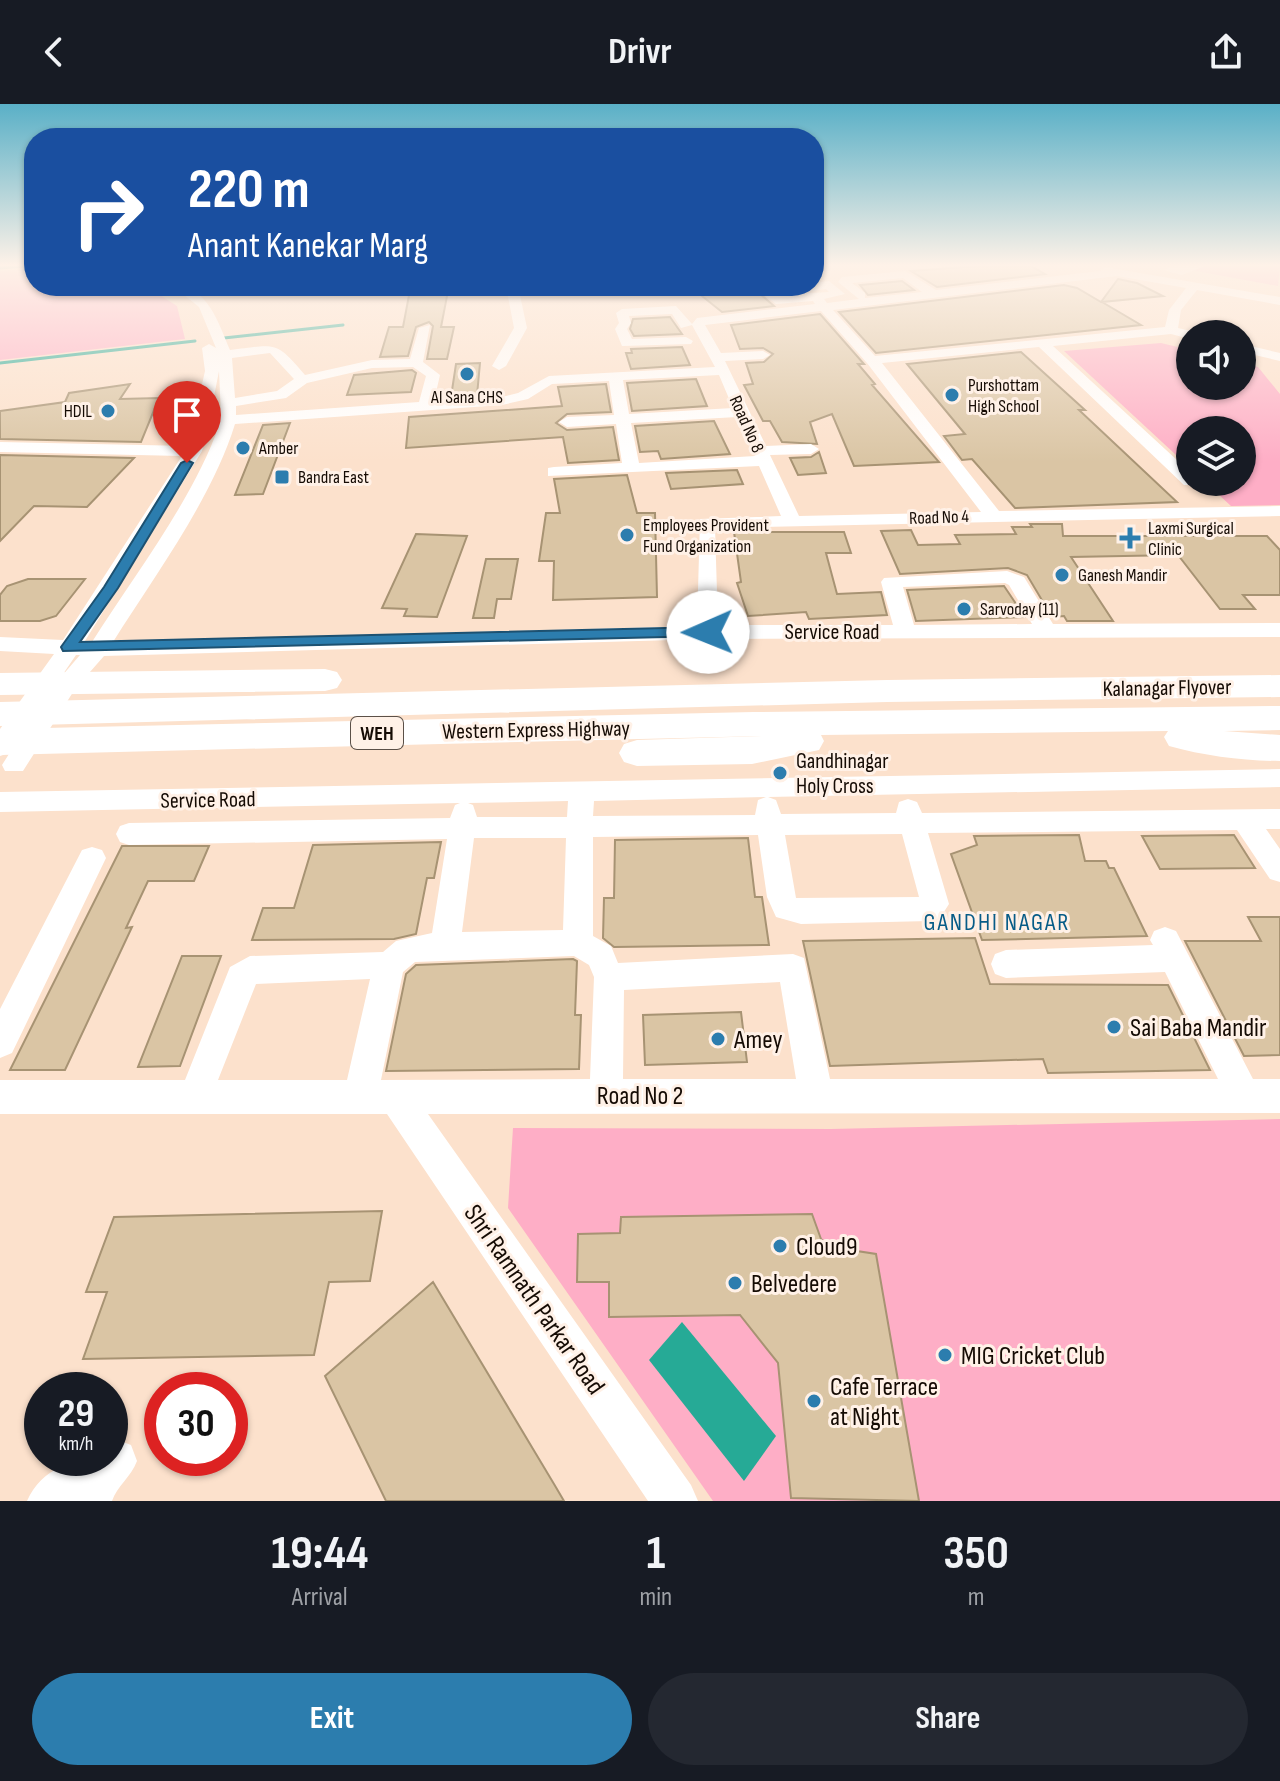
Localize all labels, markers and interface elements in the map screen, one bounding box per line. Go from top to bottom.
icon: back [32,30,76,74]
icon: share [1204,30,1248,74]
text: Drivr [608,31,672,74]
text: 220 m [188,157,310,224]
icon: right [56,160,160,264]
text: Anant Kanekar Marg [188,225,428,268]
map controls [1176,320,1256,496]
button: sound [1176,320,1256,400]
marker: Al Sana CHS [458,365,476,383]
place label: Purshottam High School [968,375,1039,417]
pin [153,381,221,463]
marker: Purshottam High School [943,386,961,404]
place label: Al Sana CHS [430,387,503,408]
street label: Road No 8 [725,392,768,456]
icon: arrive [165,393,209,437]
place label: HDIL [64,401,92,422]
marker: HDIL [99,402,117,420]
button: layers [1176,416,1256,496]
place label: Amber [258,438,298,459]
marker: Amber [234,439,252,457]
place label: Bandra East [298,467,369,488]
marker: Bandra East [273,468,291,486]
street label: Road No 4 [909,506,970,529]
place label: Employees Provident Fund Organization [643,515,769,557]
place label: Laxmi Surgical Clinic [1148,518,1234,560]
marker: Employees Provident Fund Organization [618,526,636,544]
marker: Laxmi Surgical Clinic [1119,527,1141,549]
place label: Ganesh Mandir [1078,565,1167,586]
marker: Ganesh Mandir [1053,566,1071,584]
position arrow [666,590,750,674]
place label: Sarvoday (11) [980,599,1059,620]
marker: Sarvoday (11) [955,600,973,618]
street label: Service Road [784,619,880,646]
street label: Kalanagar Flyover [1102,674,1232,703]
street label: Western Express Highway [442,715,631,746]
road number: WEH [351,717,403,749]
place label: Gandhinagar Holy Cross [796,748,889,800]
marker: Gandhinagar Holy Cross [771,764,789,782]
street label: Service Road [160,786,256,815]
district label: GANDHI NAGAR [924,908,1070,937]
place label: Sai Baba Mandir [1130,1013,1267,1044]
marker: Sai Baba Mandir [1105,1018,1123,1036]
place label: Amey [733,1025,783,1056]
marker: Amey [709,1030,727,1048]
street label: Road No 2 [597,1081,683,1112]
street label: Shri Ramnath Parkar Road [457,1199,611,1401]
place label: Cloud9 [796,1232,857,1263]
marker: Cloud9 [771,1237,789,1255]
place label: Belvedere [751,1269,837,1300]
marker: Belvedere [726,1274,744,1292]
place label: MIG Cricket Club [961,1341,1105,1372]
marker: MIG Cricket Club [936,1346,954,1364]
speed limit sign: 30 [144,1372,248,1476]
place label: Cafe Terrace at Night [830,1372,938,1433]
text: 29 [58,1390,94,1438]
marker: Cafe Terrace at Night [805,1392,823,1410]
text: km/h [59,1432,93,1456]
text: 19:44 [271,1525,368,1582]
text: 1 [646,1525,665,1582]
text: 350 [943,1525,1009,1582]
text: Arrival [292,1582,348,1613]
text: min [639,1582,672,1613]
text: m [968,1582,984,1613]
button: Exit [32,1673,632,1765]
button: Share [648,1673,1248,1765]

